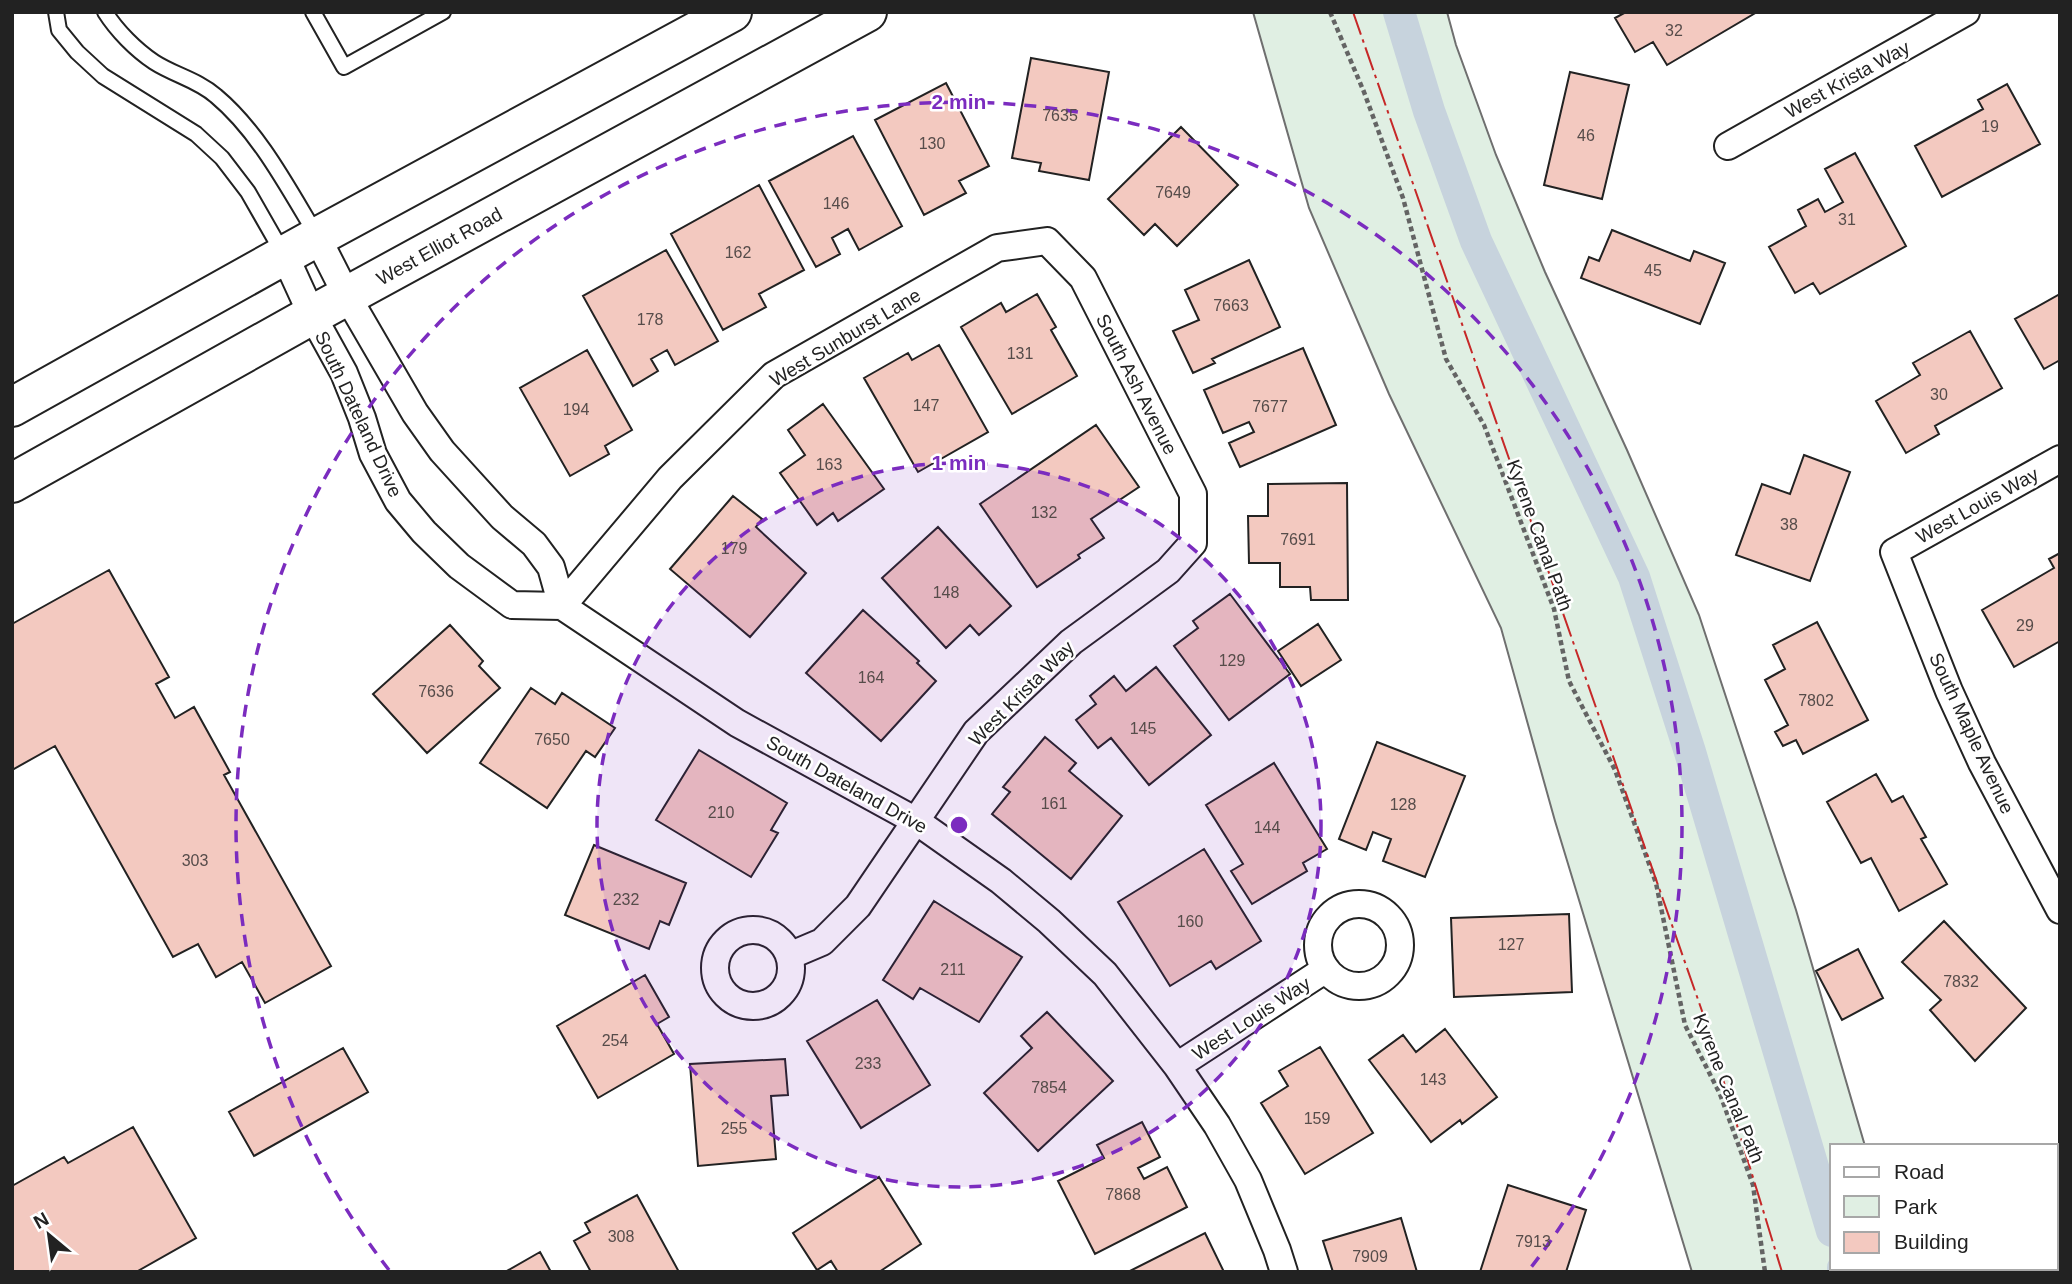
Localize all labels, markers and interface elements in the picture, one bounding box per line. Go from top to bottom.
house number: 32 [1665,22,1683,39]
street label: West Krista Way [1781,36,1914,122]
text: 2 min [932,90,986,113]
house number: 7635 [1042,107,1078,124]
house number: 19 [1981,118,1999,135]
house number: 46 [1577,127,1595,144]
house number: 130 [919,135,945,152]
house number: 7649 [1155,184,1191,201]
house number: 146 [823,195,849,212]
street label: West Elliot Road [373,203,506,290]
house number: 31 [1838,211,1856,228]
house number: 162 [725,244,751,261]
house number: 45 [1644,262,1662,279]
street label: West Sunburst Lane [766,284,924,391]
house number: 7663 [1213,297,1249,314]
street label: South Ash Avenue [1092,310,1181,458]
house number: 178 [637,311,663,328]
street label: South Dateland Drive [311,328,406,500]
house number: 131 [1007,345,1033,362]
house number: 30 [1930,386,1948,403]
house number: 147 [913,397,939,414]
house number: 7677 [1252,398,1288,415]
house number: 194 [563,401,589,418]
text: 1 min [932,451,986,474]
house number: 163 [816,456,842,473]
street label: Kyrene Canal Path [1502,457,1577,614]
street label: West Louis Way [1913,463,2042,548]
house number: 132 [1031,504,1057,521]
house number: 38 [1780,516,1798,533]
house number: 7691 [1280,531,1316,548]
house number: 179 [721,540,747,557]
house number: 148 [933,584,959,601]
house number: 29 [2016,617,2034,634]
street label: West Krista Way [965,636,1078,750]
street label: South Maple Avenue [1925,649,2018,817]
house number: 129 [1219,652,1245,669]
house number: 164 [858,669,884,686]
house number: 7636 [418,683,454,700]
house number: 7802 [1798,692,1834,709]
house number: 145 [1130,720,1156,737]
house number: 7650 [534,731,570,748]
street label: South Dateland Drive [763,731,931,837]
house number: 161 [1041,795,1067,812]
house number: 128 [1390,796,1416,813]
house number: 210 [708,804,734,821]
centre of rings [947,813,971,837]
house number: 144 [1254,819,1280,836]
house number: 303 [182,852,208,869]
house number: 232 [613,891,639,908]
house number: 160 [1177,913,1203,930]
house number: 127 [1498,936,1524,953]
house number: 211 [940,961,966,978]
street label: West Louis Way [1188,972,1315,1064]
house number: 7832 [1943,973,1979,990]
street label: Kyrene Canal Path [1689,1010,1768,1166]
house number: 254 [602,1032,628,1049]
house number: 233 [855,1055,881,1072]
house number: 143 [1420,1071,1446,1088]
house number: 7854 [1031,1079,1067,1096]
house number: 159 [1304,1110,1330,1127]
house number: 255 [721,1120,747,1137]
legend [1830,1144,2058,1270]
text: Road [1894,1160,1944,1183]
house number: 7868 [1105,1186,1141,1203]
text: Park [1894,1195,1938,1218]
north arrow [14,1200,84,1270]
text: N [30,1208,52,1233]
house number: 308 [608,1228,634,1245]
text: Building [1894,1230,1969,1253]
house number: 7913 [1515,1233,1551,1250]
house number: 7909 [1352,1248,1388,1265]

